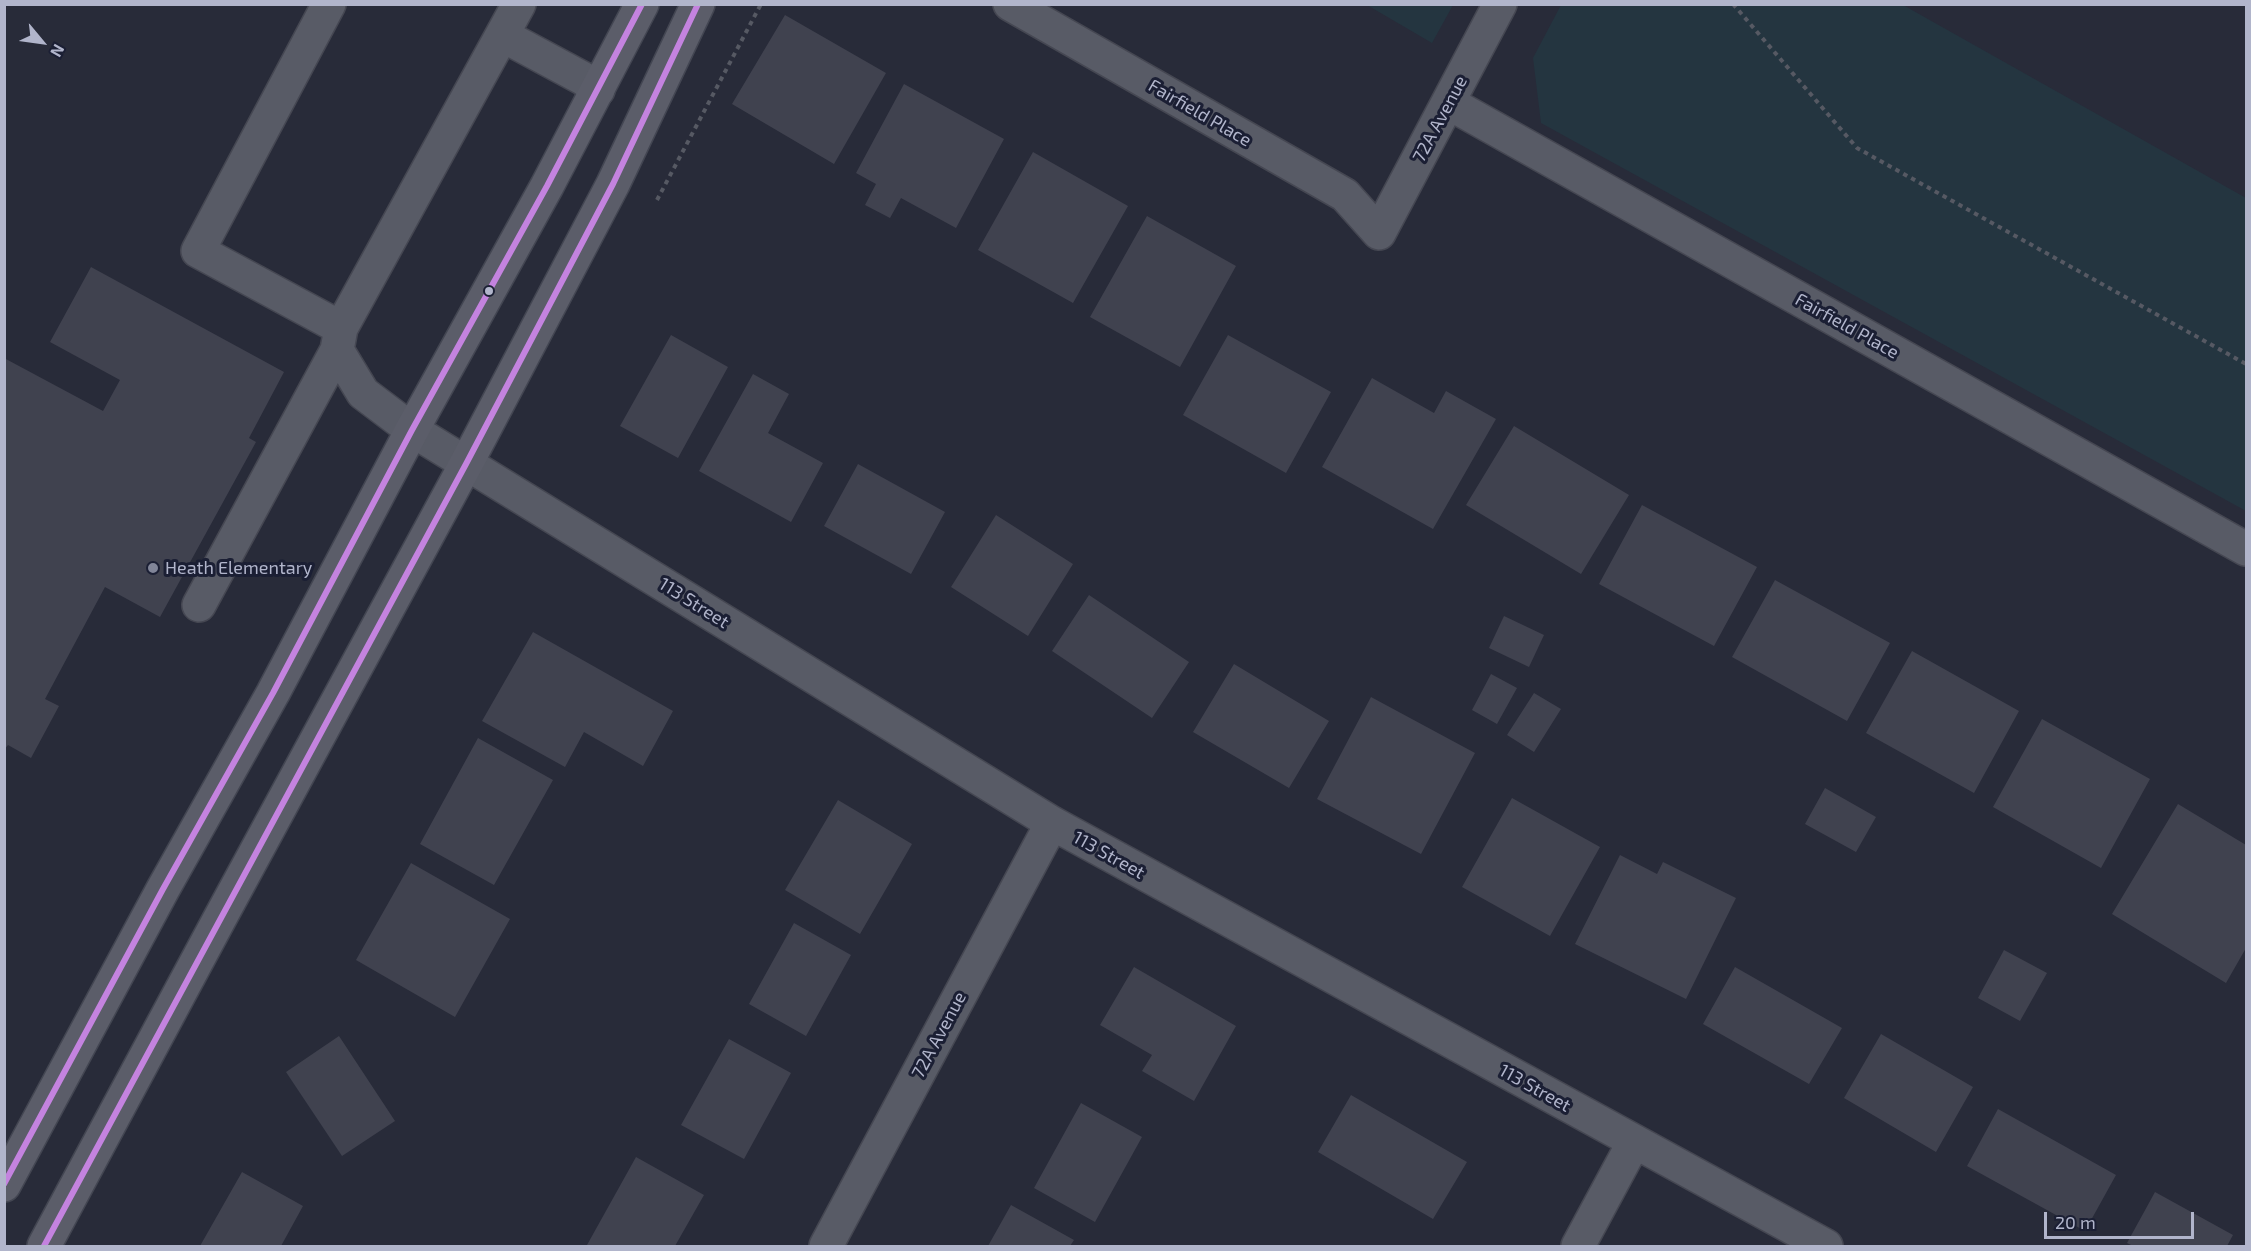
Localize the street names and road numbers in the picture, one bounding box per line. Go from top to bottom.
street label: 72A Avenue [1408,72,1472,166]
street label: Fairfield Place [1145,75,1255,151]
street label: Fairfield Place [1791,289,1903,363]
street label: 113 Street [655,573,733,633]
street label: 113 Street [1069,827,1149,883]
street label: 72A Avenue [907,988,971,1082]
street label: 113 Street [1495,1060,1575,1116]

